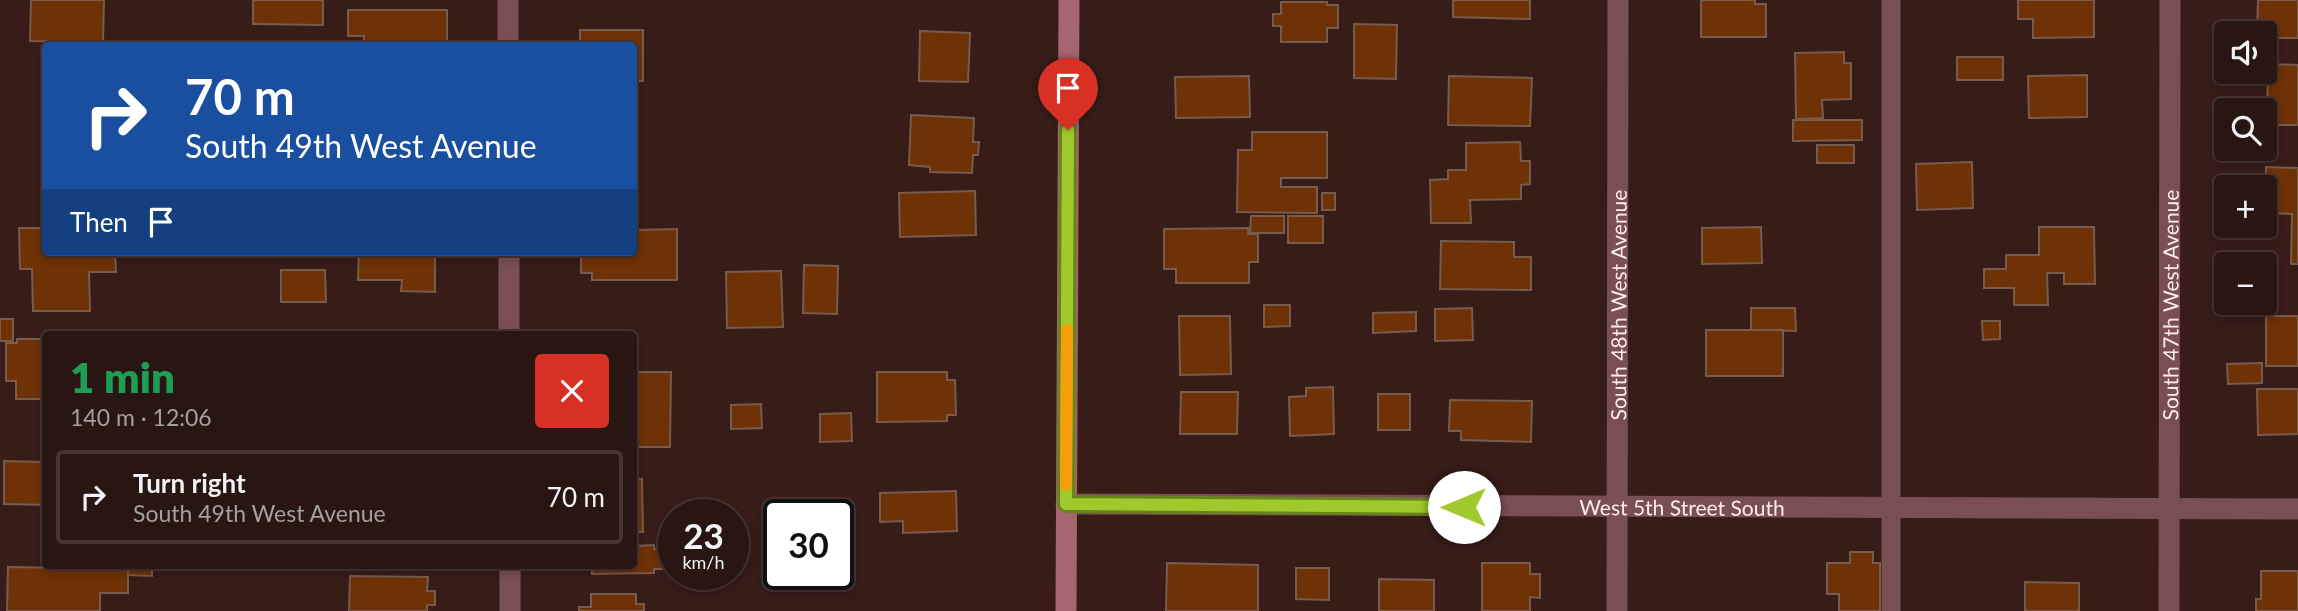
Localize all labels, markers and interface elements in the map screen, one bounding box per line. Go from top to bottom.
map controls [2214,21,2277,315]
button: sound [2214,21,2277,84]
pin [1038,58,1098,130]
text: 70 m [185,67,295,125]
icon: arrive [1049,69,1087,107]
icon: right [70,70,161,161]
button: search [2214,98,2277,161]
text: South 49th West Avenue [185,126,537,165]
button: + [2214,175,2277,238]
street label: South 48th West Avenue [1605,190,1630,420]
street label: South 47th West Avenue [2157,190,2182,420]
icon: arrive [142,203,180,241]
text: Then [70,206,128,238]
button: − [2214,252,2277,315]
text: 1 min [70,352,175,402]
button: close [535,354,609,428]
text: 140 m · 12:06 [70,403,212,431]
text: Turn right [133,467,246,499]
position arrow [1427,470,1501,544]
icon: right [74,478,112,516]
text: 70 m [547,481,605,513]
street label: West 5th Street South [1579,494,1785,519]
text: South 49th West Avenue [133,499,386,527]
speed limit sign: 30 [763,499,854,590]
text: 23 [683,514,724,556]
text: km/h [682,551,725,573]

